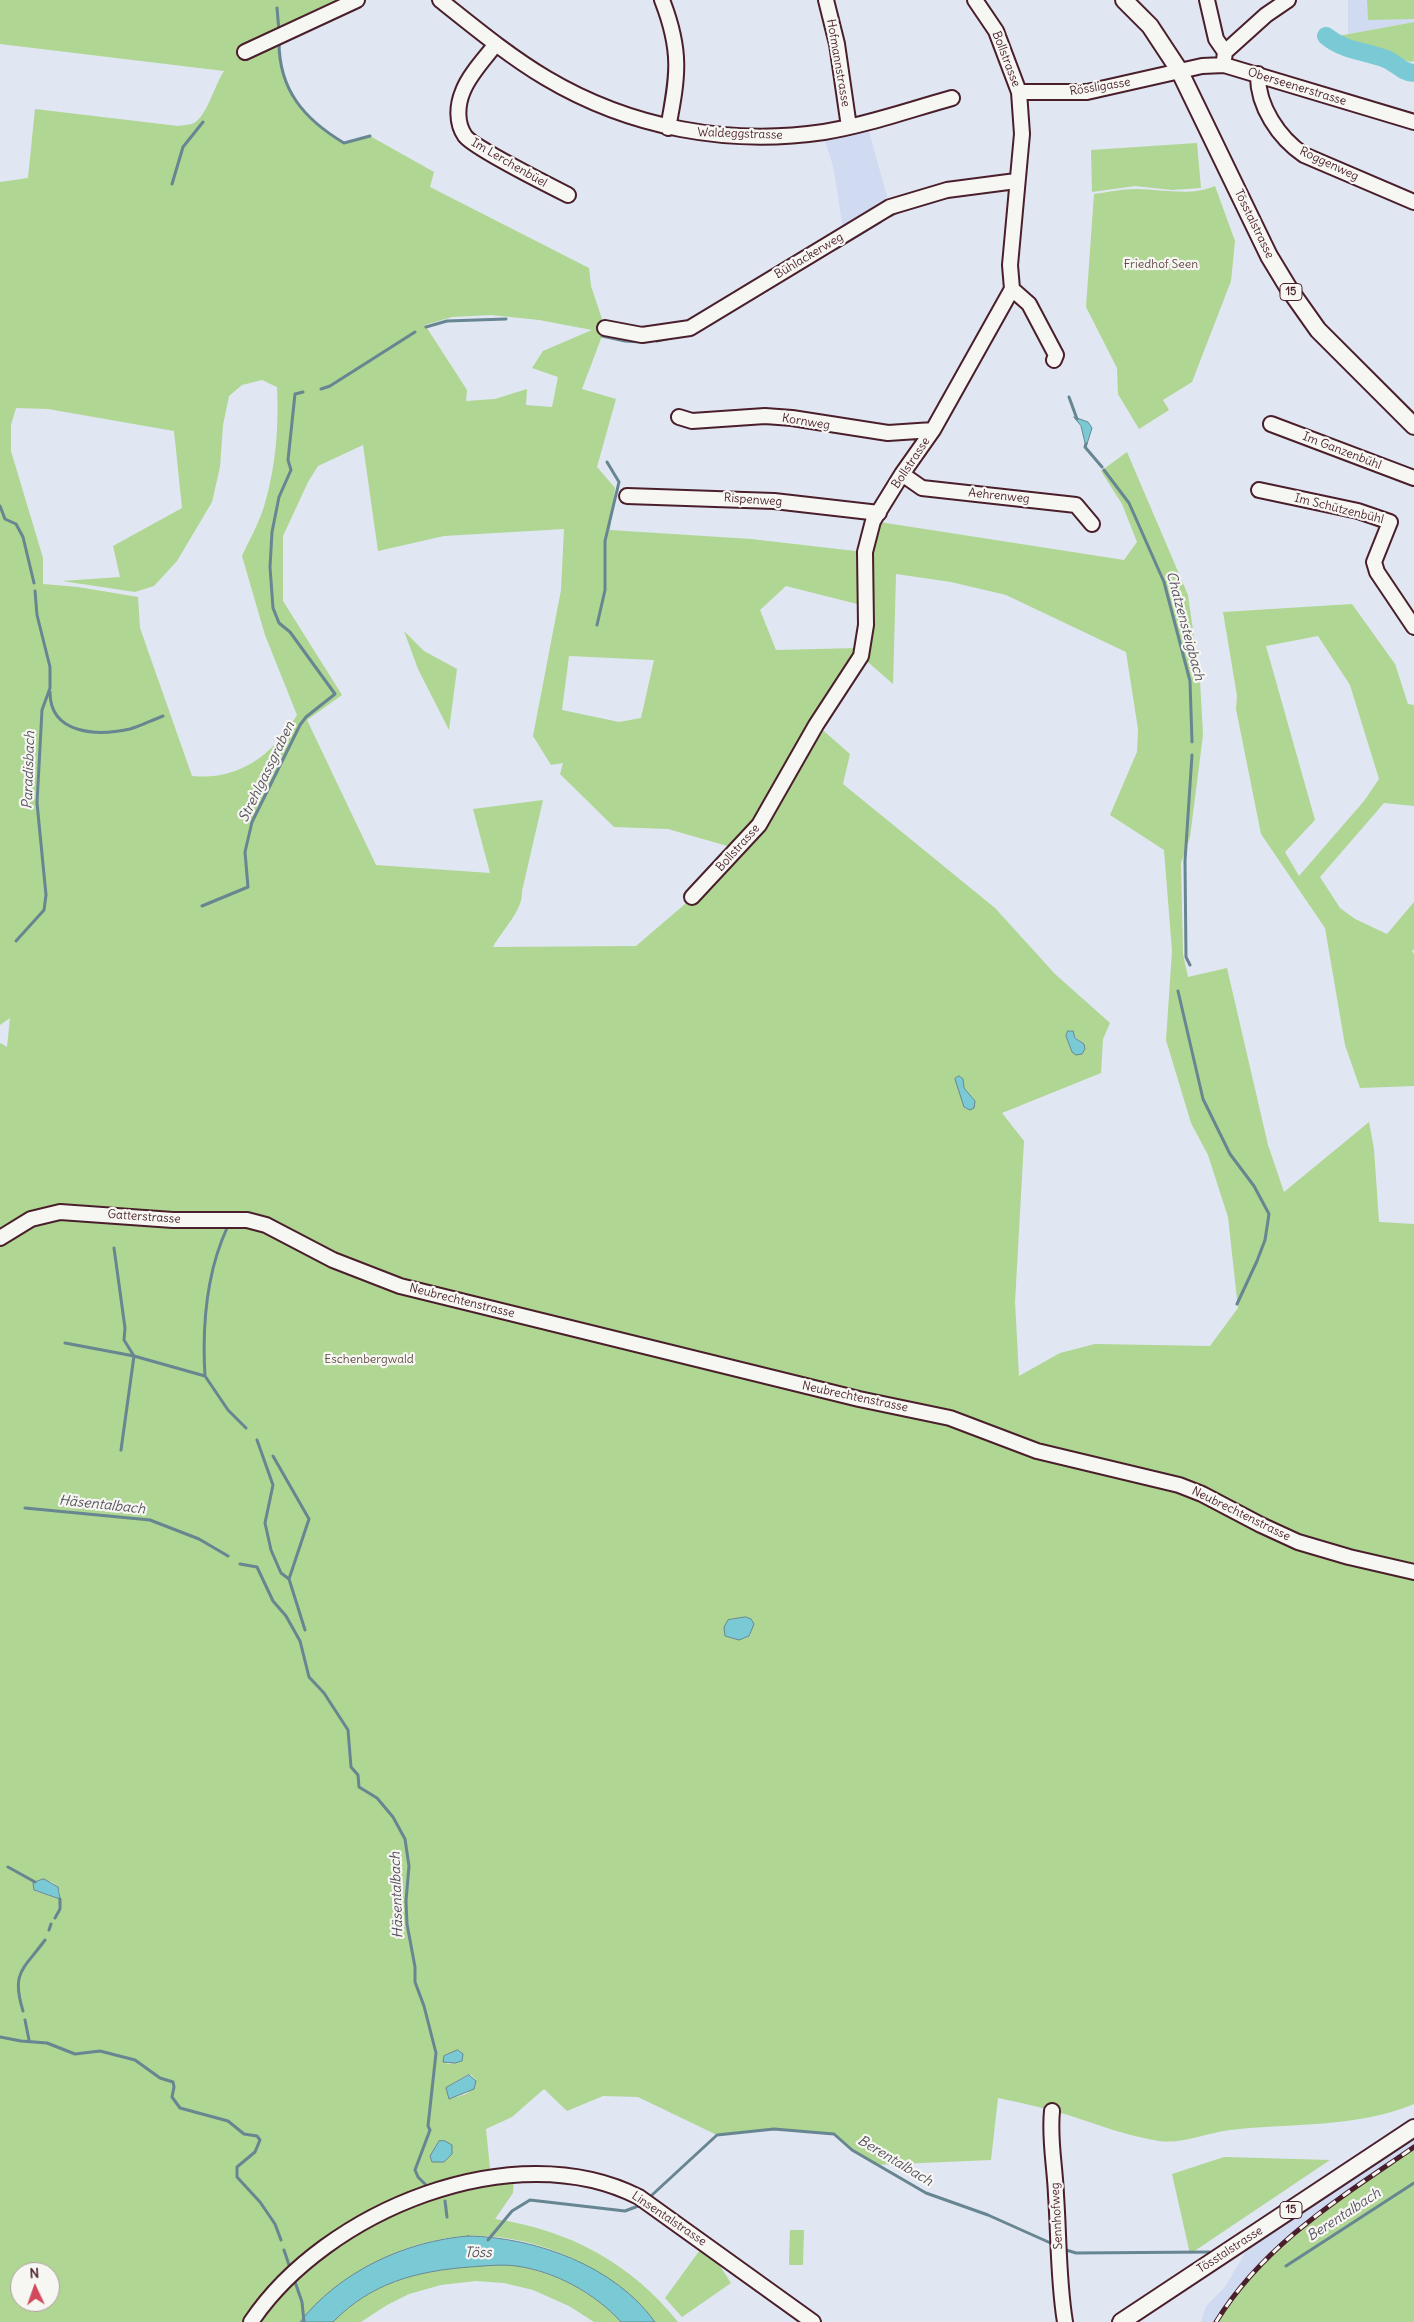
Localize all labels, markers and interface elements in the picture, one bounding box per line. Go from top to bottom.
street label: Hofmannstrasse [823,18,853,108]
street label: Bollstrasse [989,29,1023,89]
street label: Oberseenerstrasse [1246,65,1348,109]
street label: Rössligasse [1068,75,1132,99]
street label: Waldeggstrasse [697,125,783,143]
street label: Im Lerchenbüel [469,135,549,191]
street label: Roggenweg [1297,144,1361,184]
street label: Tösstalstrasse [1231,187,1277,261]
street label: Bühlackerweg [772,230,846,282]
park label: Friedhof Seen [1124,258,1198,272]
road number: 15 [1280,284,1302,300]
street label: Kornweg [781,411,831,433]
street label: Im Ganzenbühl [1301,429,1383,473]
street label: Bollstrasse [889,435,933,491]
street label: Aehrenweg [968,486,1030,506]
street label: Rispenweg [723,491,783,509]
street label: Im Schützenbühl [1293,491,1385,527]
water label: Chatzensteigbach [1162,570,1208,682]
water label: Strehlgassgraben [235,719,299,825]
water label: Paradisbach [19,731,39,809]
street label: Bollstrasse [713,821,763,875]
street label: Gatterstrasse [107,1207,181,1227]
street label: Neubrechtenstrasse [408,1281,516,1321]
park label: Eschenbergwald [324,1353,414,1367]
street label: Neubrechtenstrasse [801,1379,909,1415]
street label: Neubrechtenstrasse [1189,1484,1293,1544]
water label: Häsentalbach [58,1492,146,1518]
water label: Häsentalbach [387,1851,407,1939]
water label: Berentalbach [855,2132,935,2190]
street label: Sennhofweg [1048,2182,1066,2250]
water label: Berentalbach [1304,2185,1384,2245]
street label: Linsentalstrasse [629,2189,709,2249]
road number: 15 [1280,2202,1302,2218]
street label: Tösstalstrasse [1195,2223,1265,2277]
water label: Töss [464,2245,492,2261]
north arrow [10,2262,60,2312]
text: N [29,2264,40,2282]

